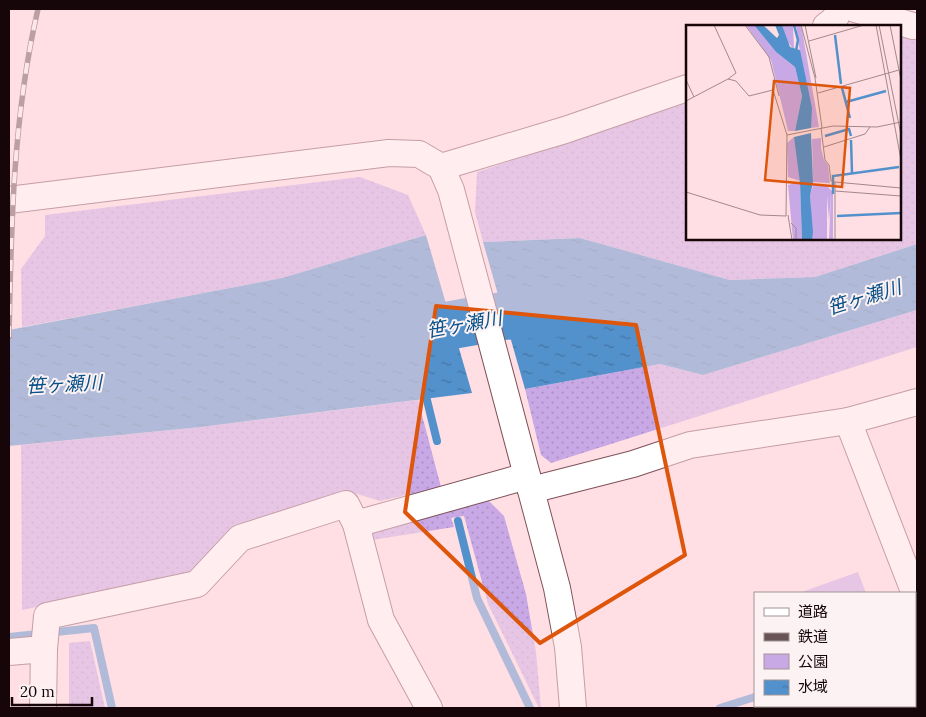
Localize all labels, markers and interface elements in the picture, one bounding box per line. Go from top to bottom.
inset map [686,25,901,240]
water label: 笹ヶ瀬川 [824,274,906,320]
water label: 笹ヶ瀬川 [424,305,505,342]
water label: 笹ヶ瀬川 [25,370,105,398]
legend [754,592,916,707]
text: 道路 [798,602,828,621]
text: 鉄道 [798,627,828,646]
text: 公園 [798,652,828,671]
scale bar [12,674,92,706]
text: 水域 [798,677,828,696]
text: 20 m [20,682,55,701]

